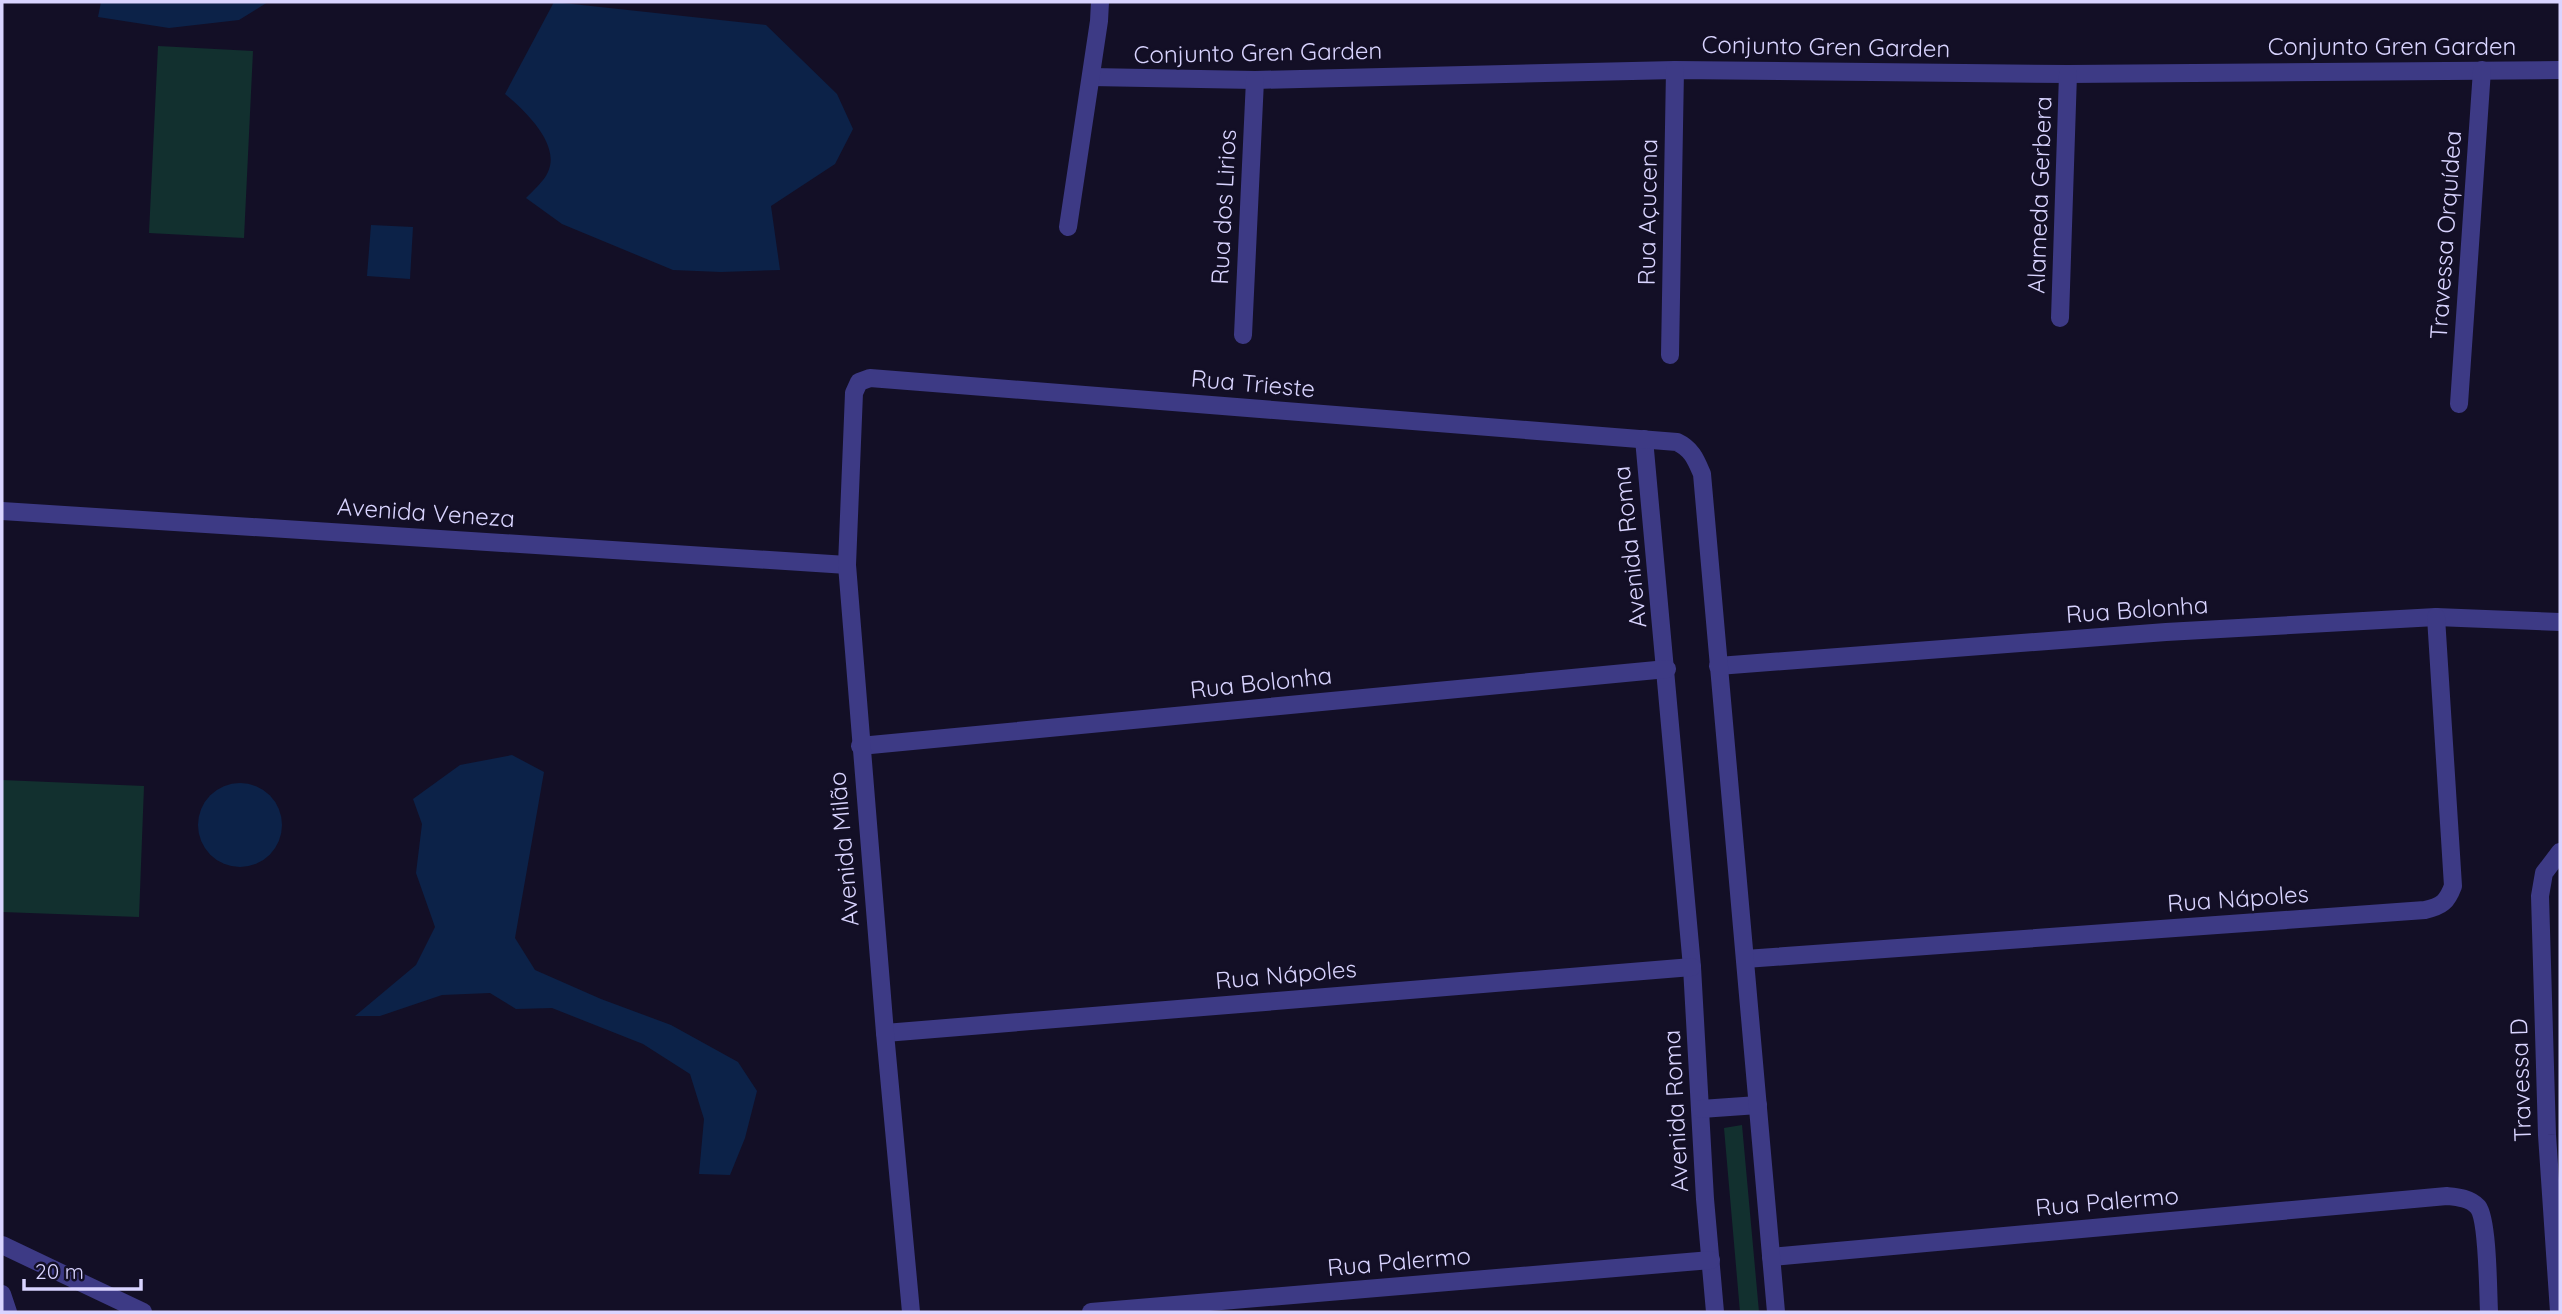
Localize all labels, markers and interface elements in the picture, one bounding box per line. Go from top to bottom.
street label: Conjunto Gren Garden [1701,29,1951,63]
street label: Conjunto Gren Garden [2268,31,2516,61]
street label: Conjunto Gren Garden [1133,35,1383,69]
street label: Alameda Gerbera [2021,96,2057,294]
street label: Rua dos Lirios [1204,129,1242,285]
street label: Travessa Orquídea [2423,129,2467,340]
street label: Rua Açucena [1631,138,1663,286]
street label: Rua Trieste [1190,363,1316,403]
street label: Avenida Roma [1606,465,1652,629]
street label: Avenida Veneza [336,491,516,533]
street label: Rua Bolonha [2065,589,2209,629]
street label: Rua Bolonha [1188,660,1333,704]
street label: Avenida Milão [821,770,865,928]
street label: Rua Nápoles [2166,878,2310,918]
street label: Rua Nápoles [1214,953,1358,995]
street label: Travessa D [2503,1018,2537,1142]
street label: Avenida Roma [1656,1029,1694,1193]
street label: Rua Palermo [2034,1180,2180,1222]
street label: Rua Palermo [1326,1240,1472,1282]
scale bar [24,1248,142,1292]
text: 20 m [35,1258,84,1284]

